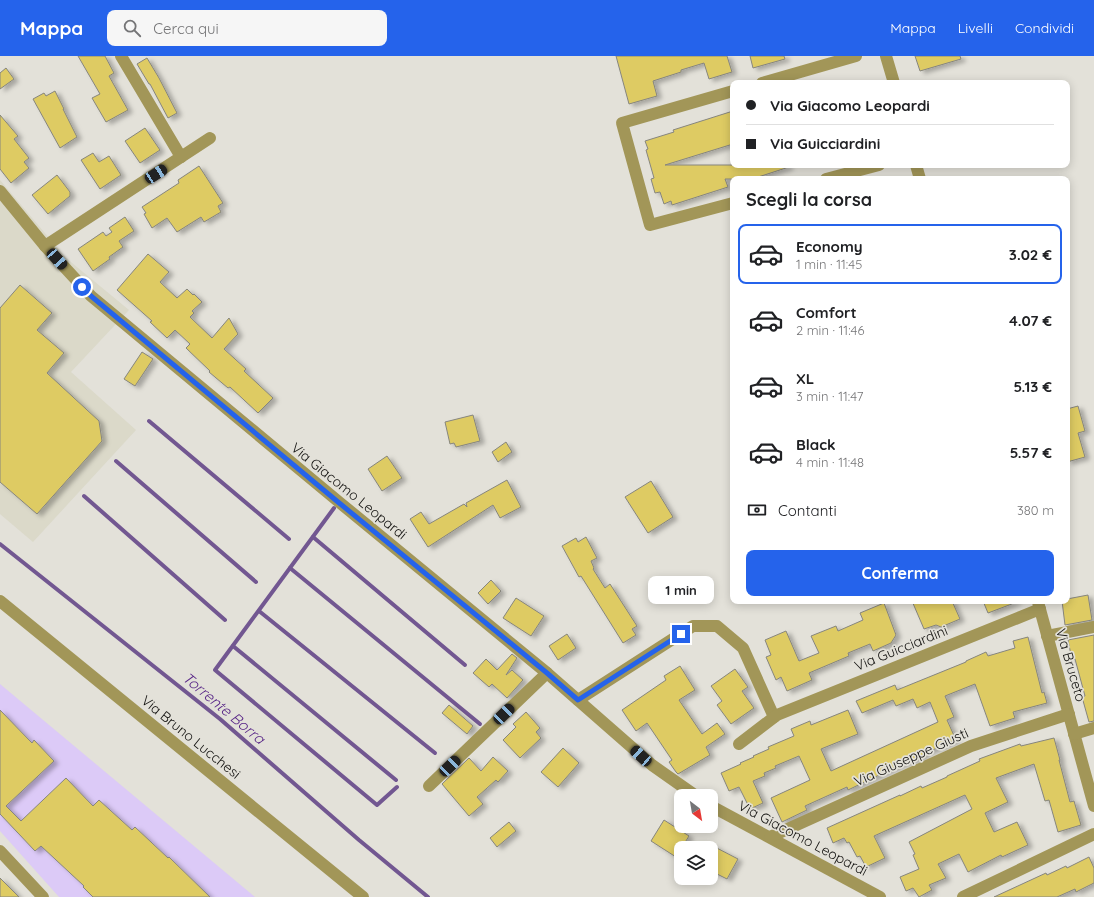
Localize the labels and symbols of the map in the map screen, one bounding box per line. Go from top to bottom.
car [143,162,169,186]
car [45,246,69,272]
route start [73,278,91,296]
street label: Via Giacomo Leopardi [287,439,411,543]
callout: 1 min [648,576,714,604]
street label: Via Guicciardini [852,621,950,675]
route end [672,625,690,643]
street label: Via Bruceto [1052,626,1090,704]
water label: Torrente Borra [179,668,270,748]
street label: Via Bruno Lucchesi [138,691,244,783]
car [491,701,517,727]
street label: Via Giuseppe Giusti [851,724,971,790]
car [628,744,654,768]
car [437,753,463,779]
north arrow [674,789,718,833]
street label: Via Giacomo Leopardi [735,796,871,880]

